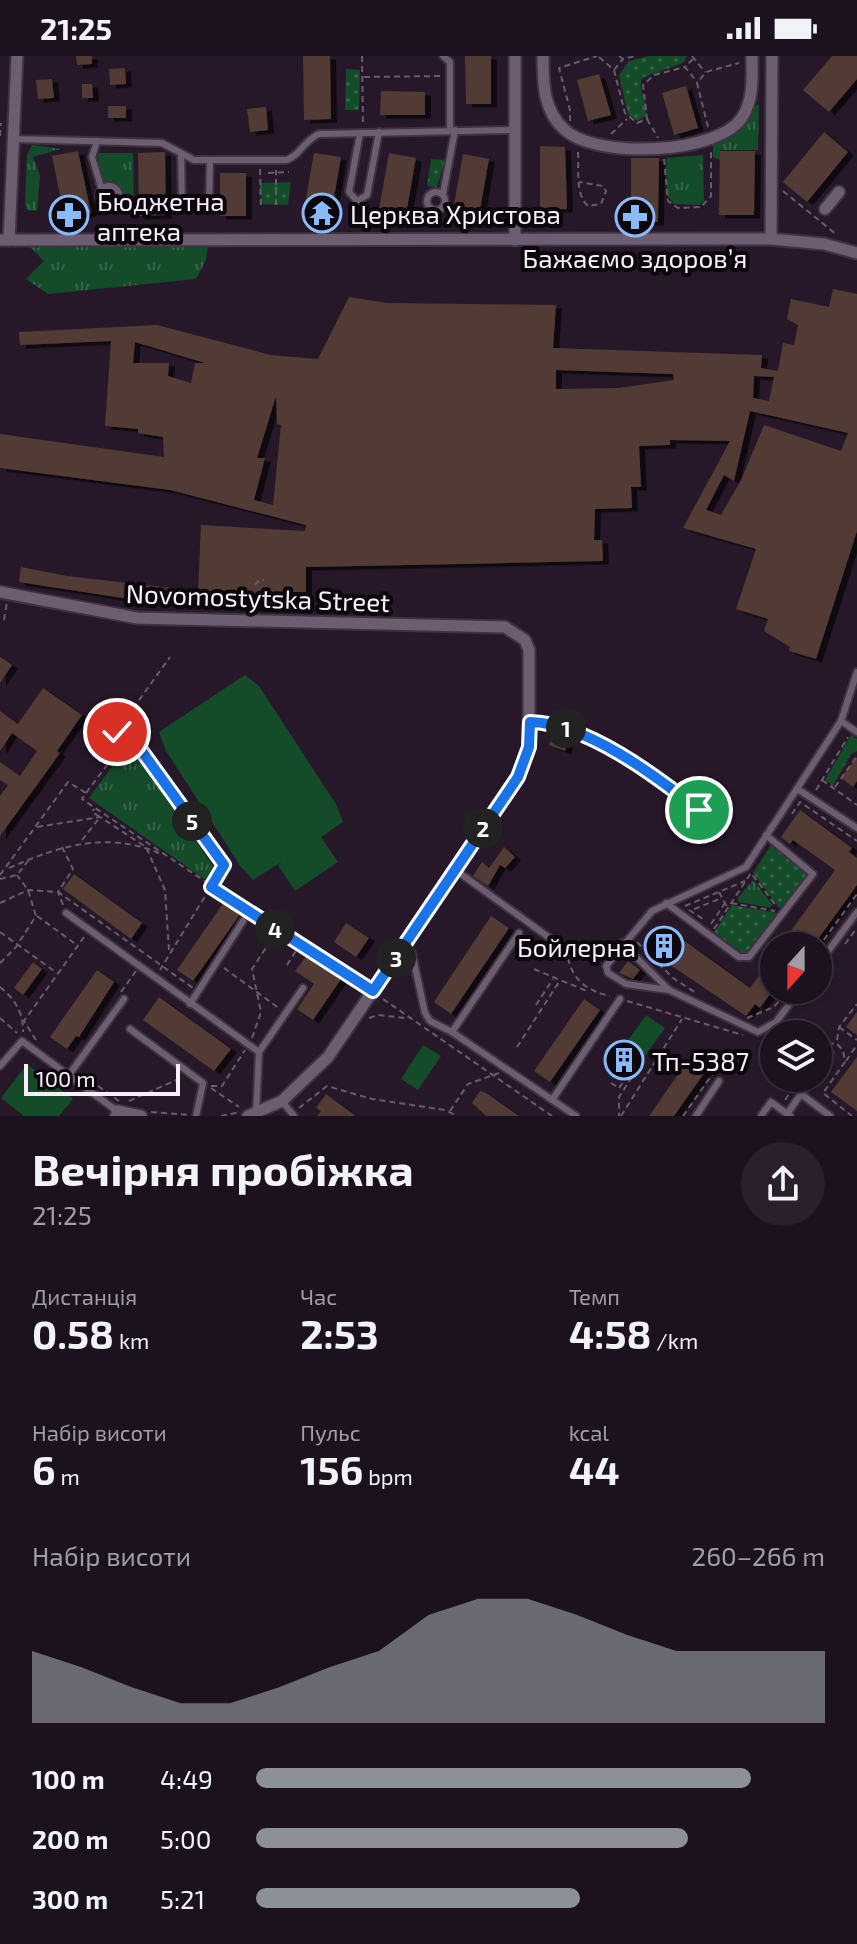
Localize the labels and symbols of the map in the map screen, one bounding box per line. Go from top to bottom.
place label: Бюджетна аптека [97,185,225,246]
temple icon: Церква Христова [301,192,343,234]
pharmacy icon: Бюджетна аптека [48,194,90,236]
pharmacy icon: Бажаємо здоровʼя [614,196,656,238]
place label: Церква Христова [350,198,561,229]
place label: Бажаємо здоровʼя [523,242,747,273]
street label: Novomostytska Street [125,577,391,617]
pin [83,698,151,766]
pin: 1 [546,708,586,748]
pin [665,776,733,844]
pin: 5 [172,801,212,841]
pin: 2 [463,808,503,848]
pin: 4 [255,909,295,949]
building icon: Бойлерна [643,925,685,967]
place label: Бойлерна [517,931,636,962]
north arrow [760,932,832,1004]
pin: 3 [376,938,416,978]
building icon: Тп-5387 [603,1039,645,1081]
place label: Тп-5387 [652,1045,749,1076]
scale bar [24,1060,180,1096]

